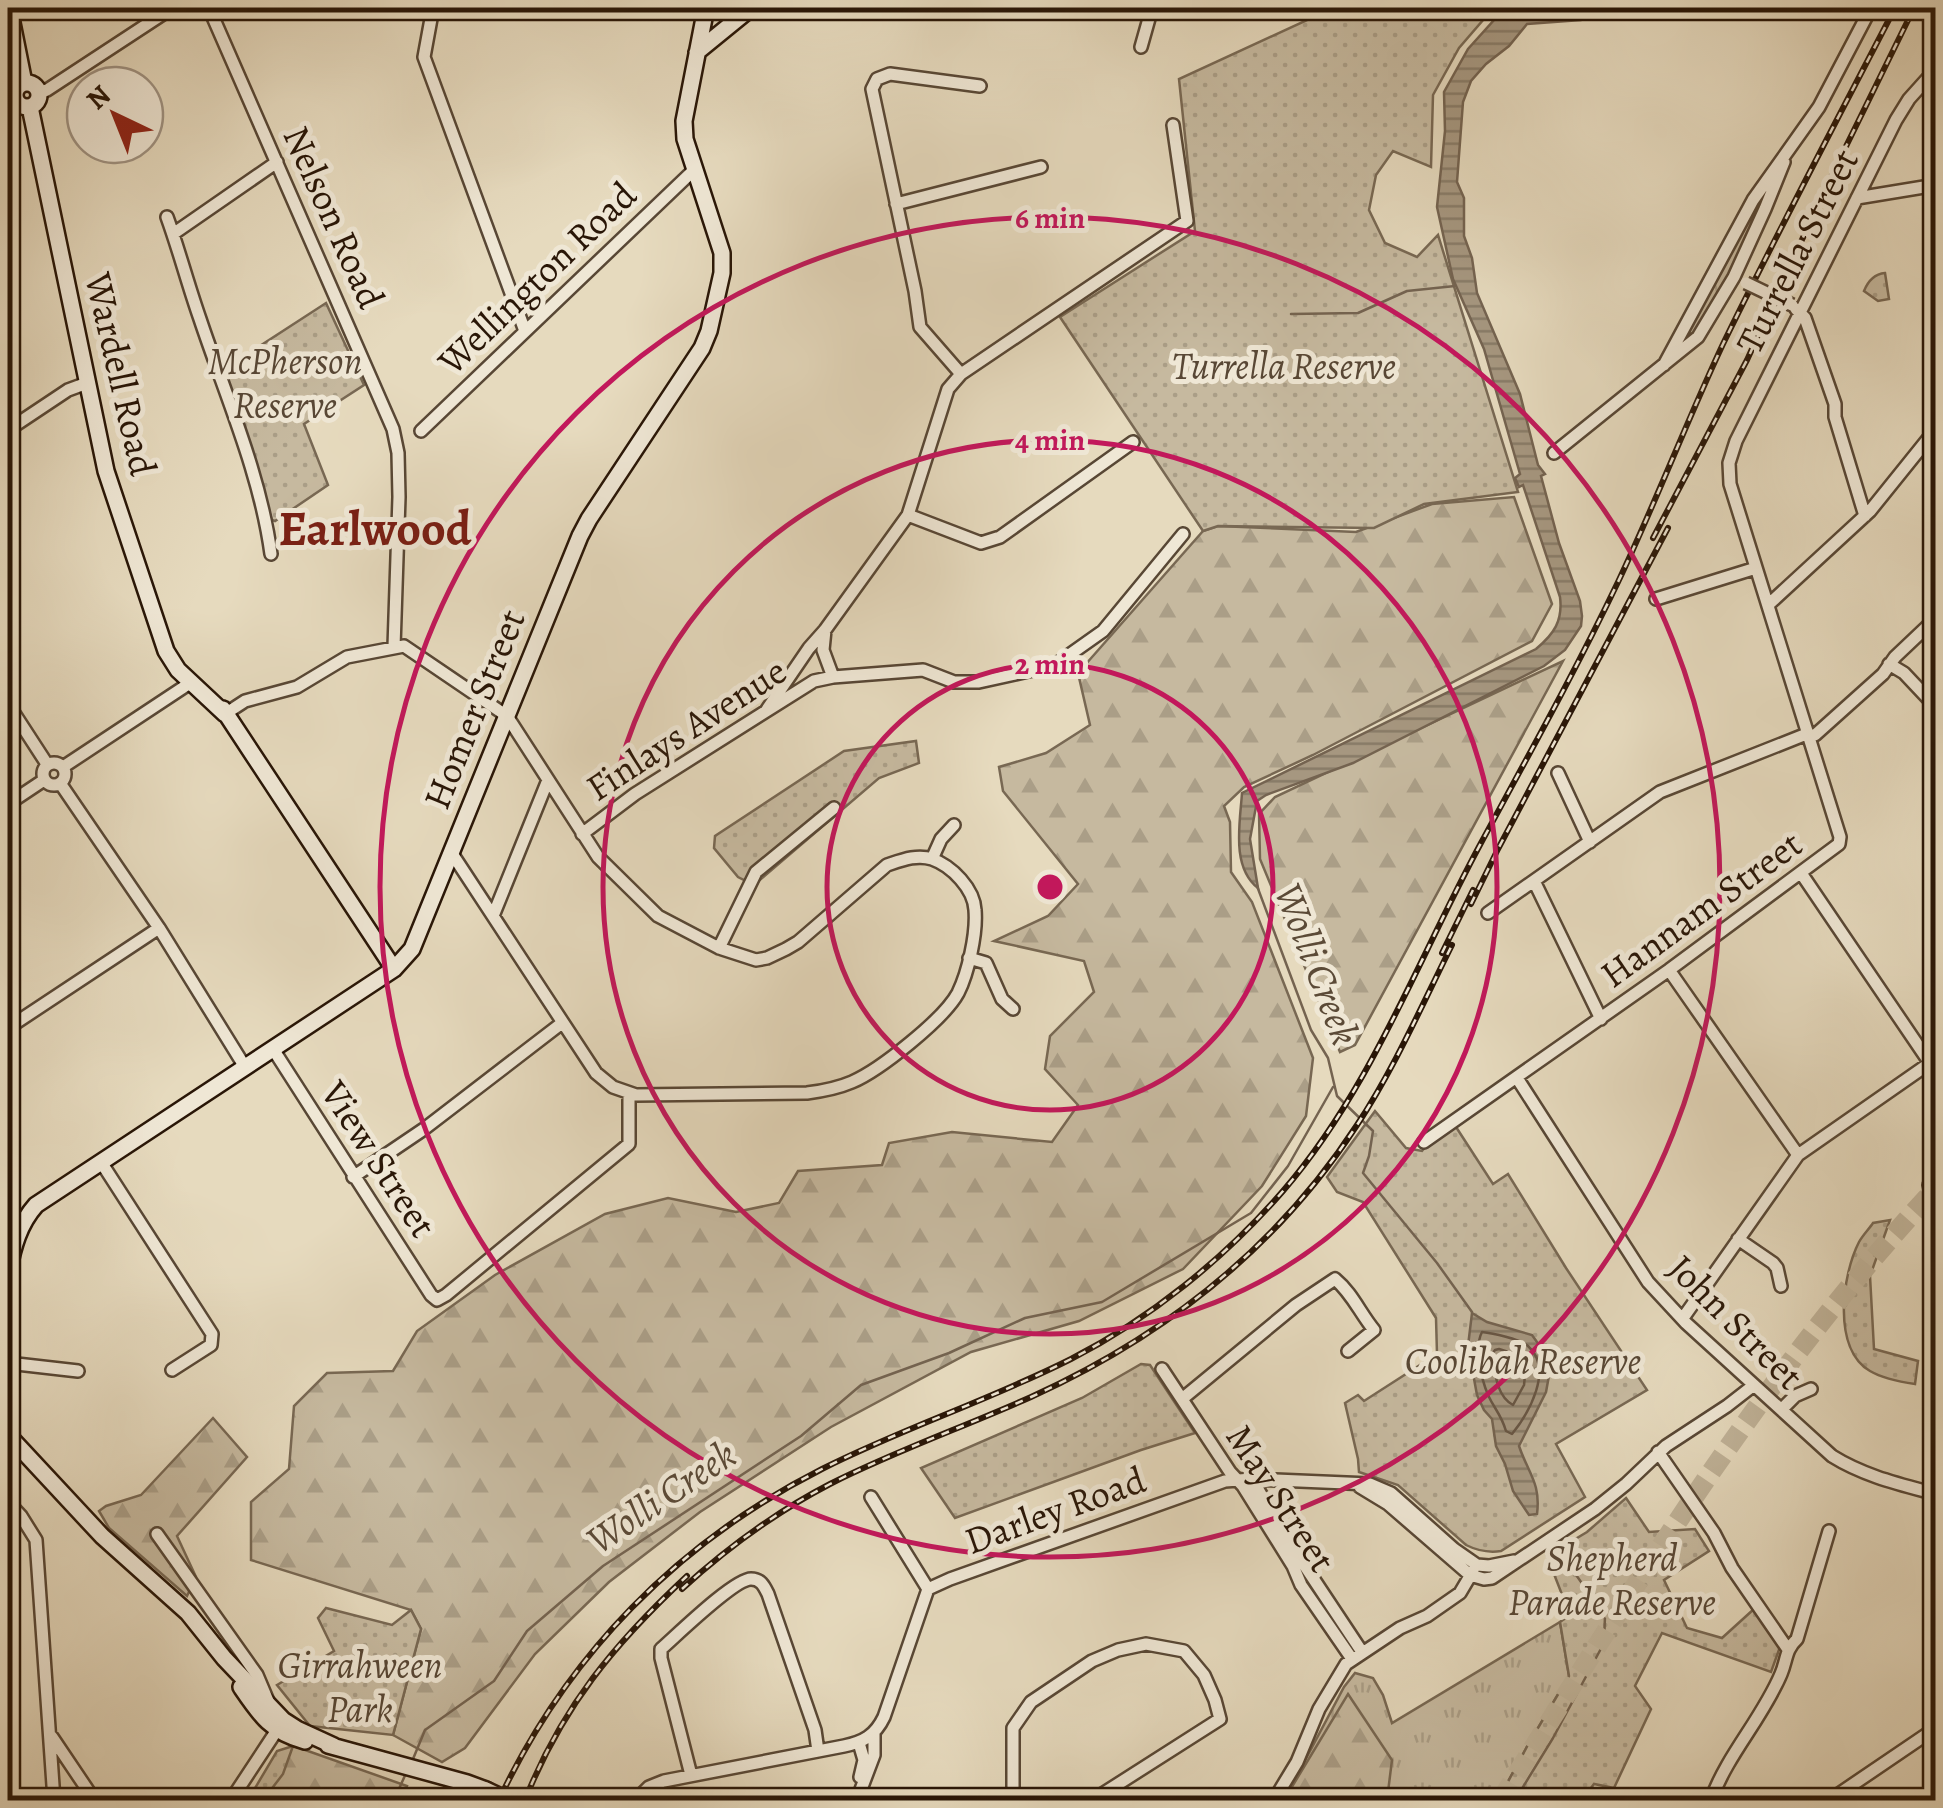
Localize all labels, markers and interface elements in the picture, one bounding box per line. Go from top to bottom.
north arrow [65,65,165,165]
text: N [78,77,119,118]
street label: Nelson Road [271,118,398,317]
street label: Turrella Street [1723,140,1871,362]
street label: Wellington Road [426,169,648,387]
text: 6 min [1015,198,1085,238]
street label: Wardell Road [72,266,170,481]
park label: McPherson Reserve [208,335,362,431]
park label: Turrella Reserve [1172,340,1396,392]
text: 4 min [1015,420,1085,460]
district label: Earlwood [278,496,472,562]
street label: Homer Street [410,601,538,817]
text: 2 min [1015,644,1085,684]
street label: Finlays Avenue [576,645,796,813]
street label: Hannam Street [1590,818,1812,1000]
centre of rings [1032,869,1068,905]
water label: Wolli Creek [1261,875,1373,1053]
street label: View Street [308,1070,449,1247]
street label: John Street [1657,1243,1815,1401]
park label: Coolibah Reserve [1405,1335,1641,1387]
street label: May Street [1214,1414,1348,1582]
water label: Wolli Creek [575,1427,747,1567]
street label: Darley Road [957,1453,1153,1567]
park label: Shepherd Parade Reserve [1508,1532,1716,1628]
park label: Girrahween Park [278,1639,442,1735]

